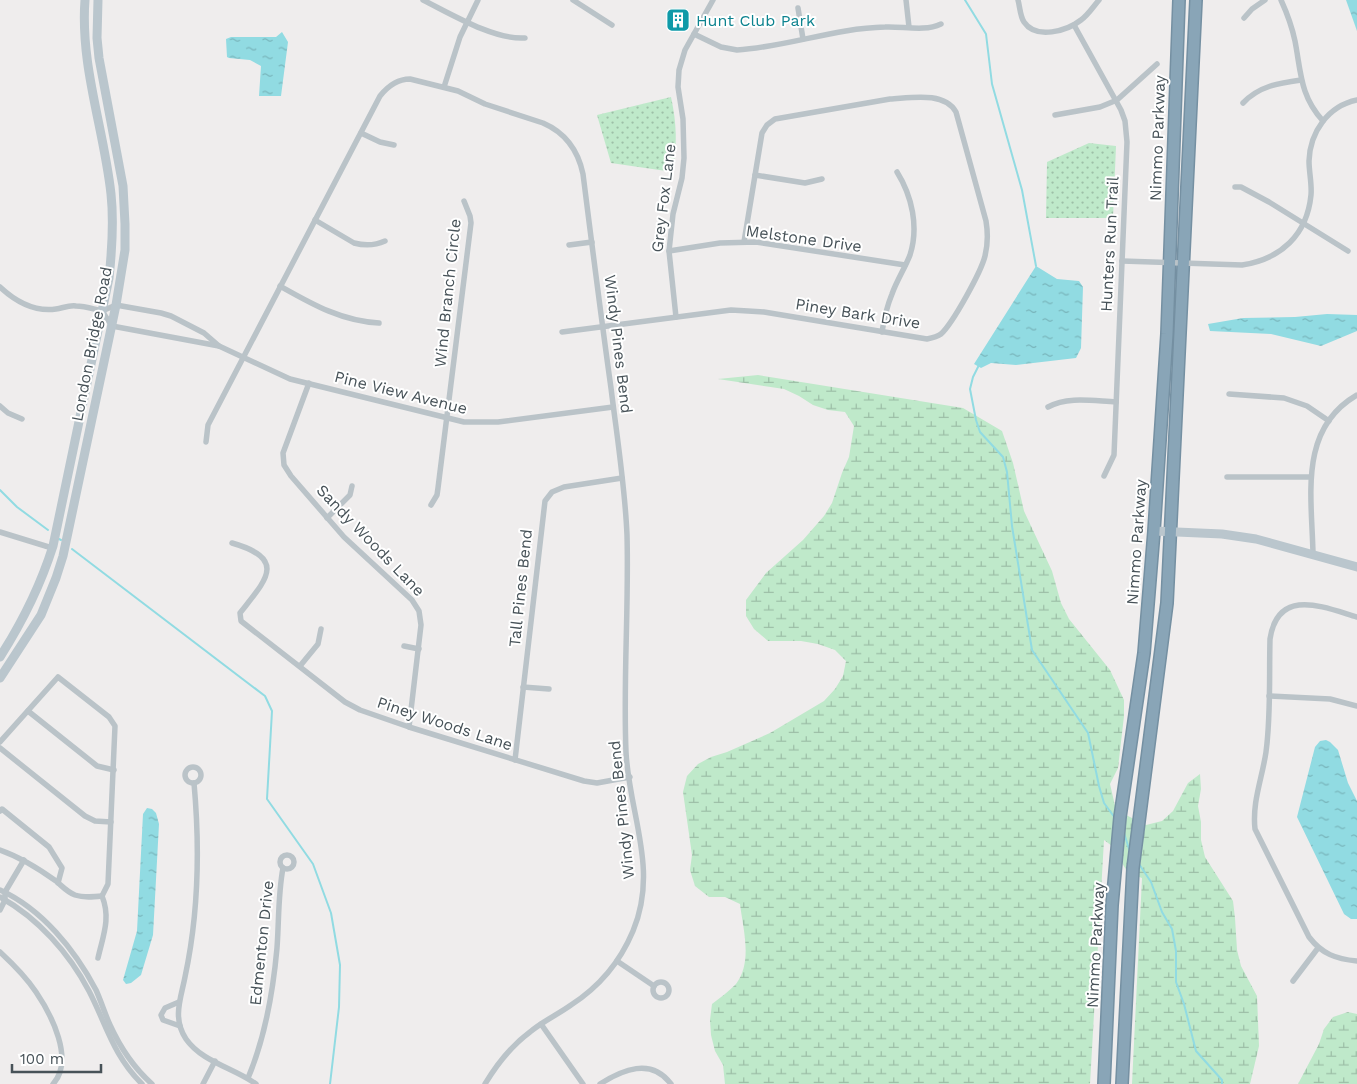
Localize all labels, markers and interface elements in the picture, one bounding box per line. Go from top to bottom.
building icon: Hunt Club Park [665,7,691,33]
place label: Hunt Club Park [696,11,815,30]
street label: Nimmo Parkway [1146,74,1169,201]
street label: Grey Fox Lane [647,143,680,254]
street label: Hunters Run Trail [1096,176,1123,312]
street label: Wind Branch Circle [430,218,465,368]
street label: Melstone Drive [745,221,863,256]
street label: London Bridge Road [67,265,116,423]
street label: Windy Pines Bend [601,274,636,414]
street label: Piney Bark Drive [794,294,922,333]
street label: Pine View Avenue [333,367,469,418]
street label: Nimmo Parkway [1123,478,1150,606]
street label: Sandy Woods Lane [312,481,429,600]
street label: Tall Pines Bend [505,528,536,648]
street label: Piney Woods Lane [375,693,515,754]
street label: Windy Pines Bend [605,740,638,880]
street label: Edmenton Drive [245,880,278,1007]
street label: Nimmo Parkway [1083,881,1108,1008]
scale bar [12,1042,101,1074]
text: 100 m [20,1050,64,1068]

